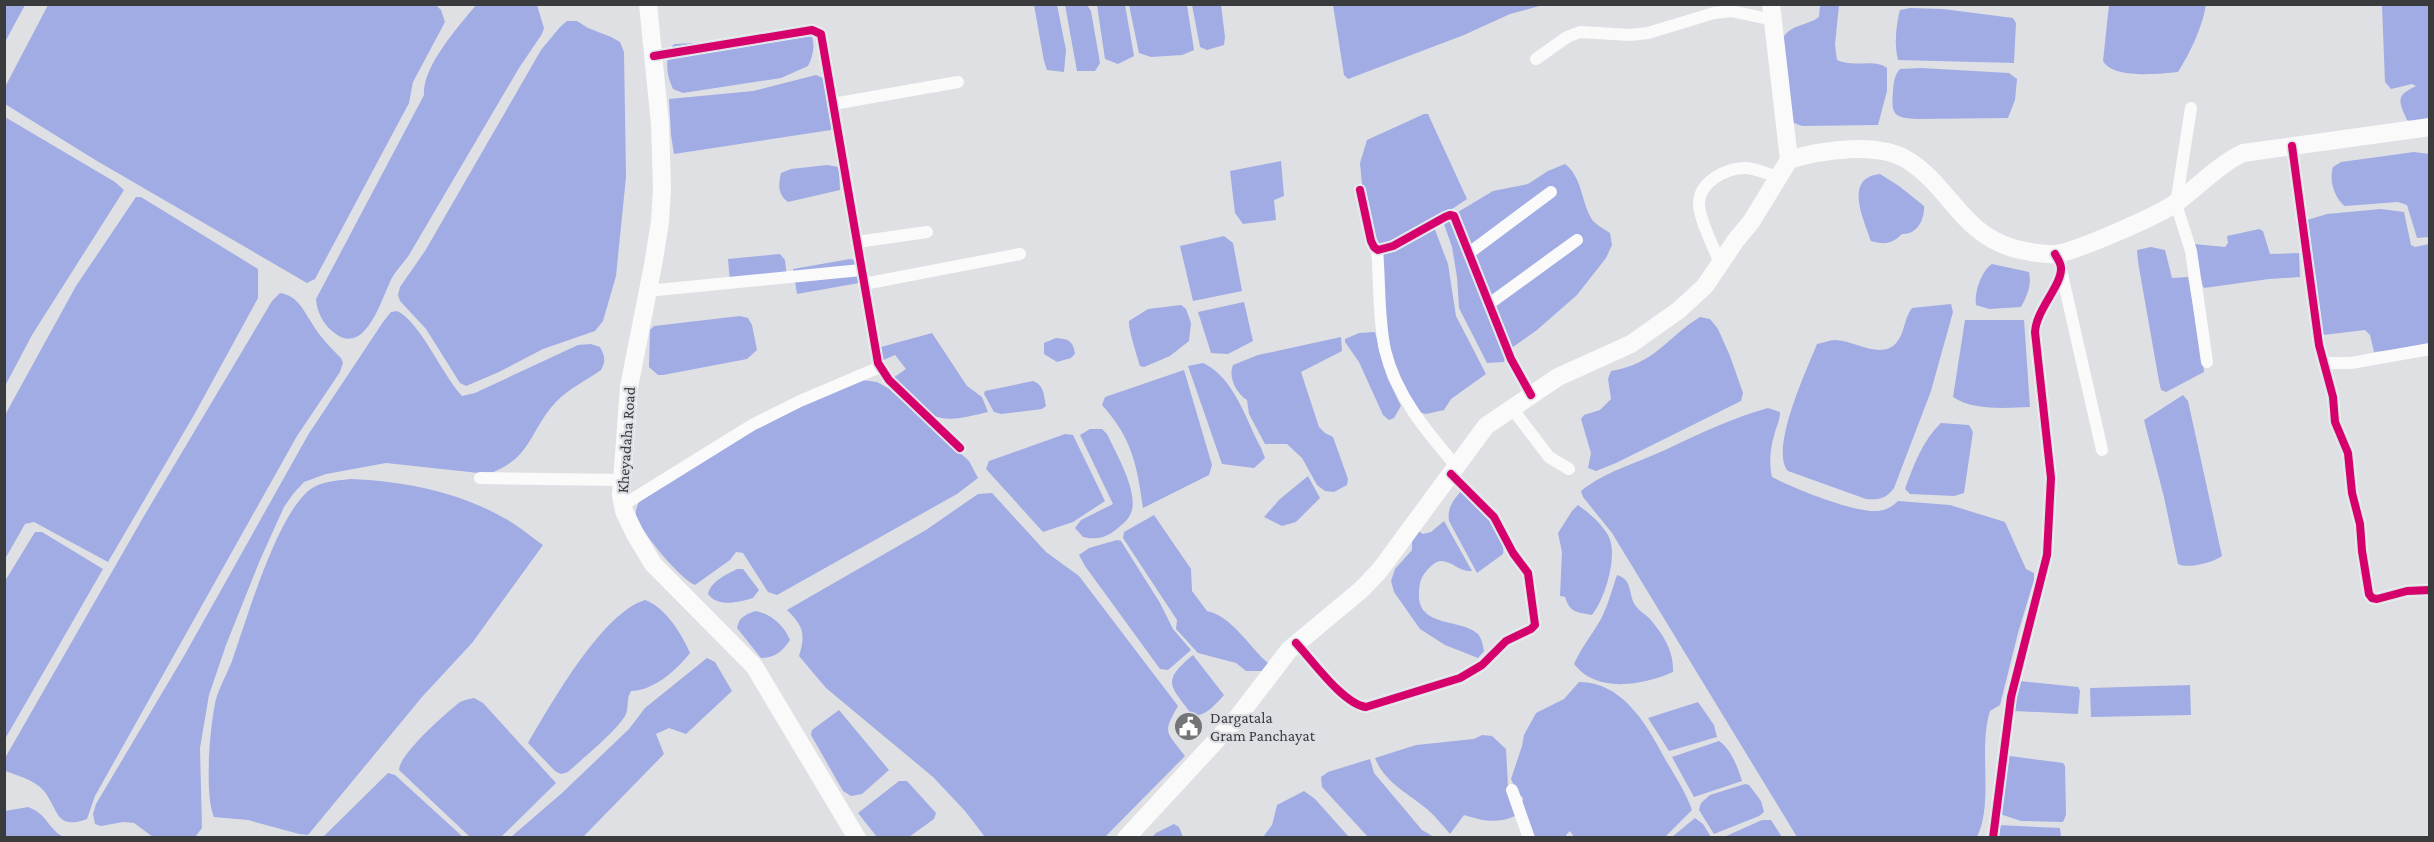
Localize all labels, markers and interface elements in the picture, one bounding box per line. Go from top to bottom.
street label: Kheyadaha Road [614,386,639,494]
place label: Dargatala Gram Panchayat [1210,709,1316,745]
public building icon: Dargatala Gram Panchayat [1173,710,1205,742]

